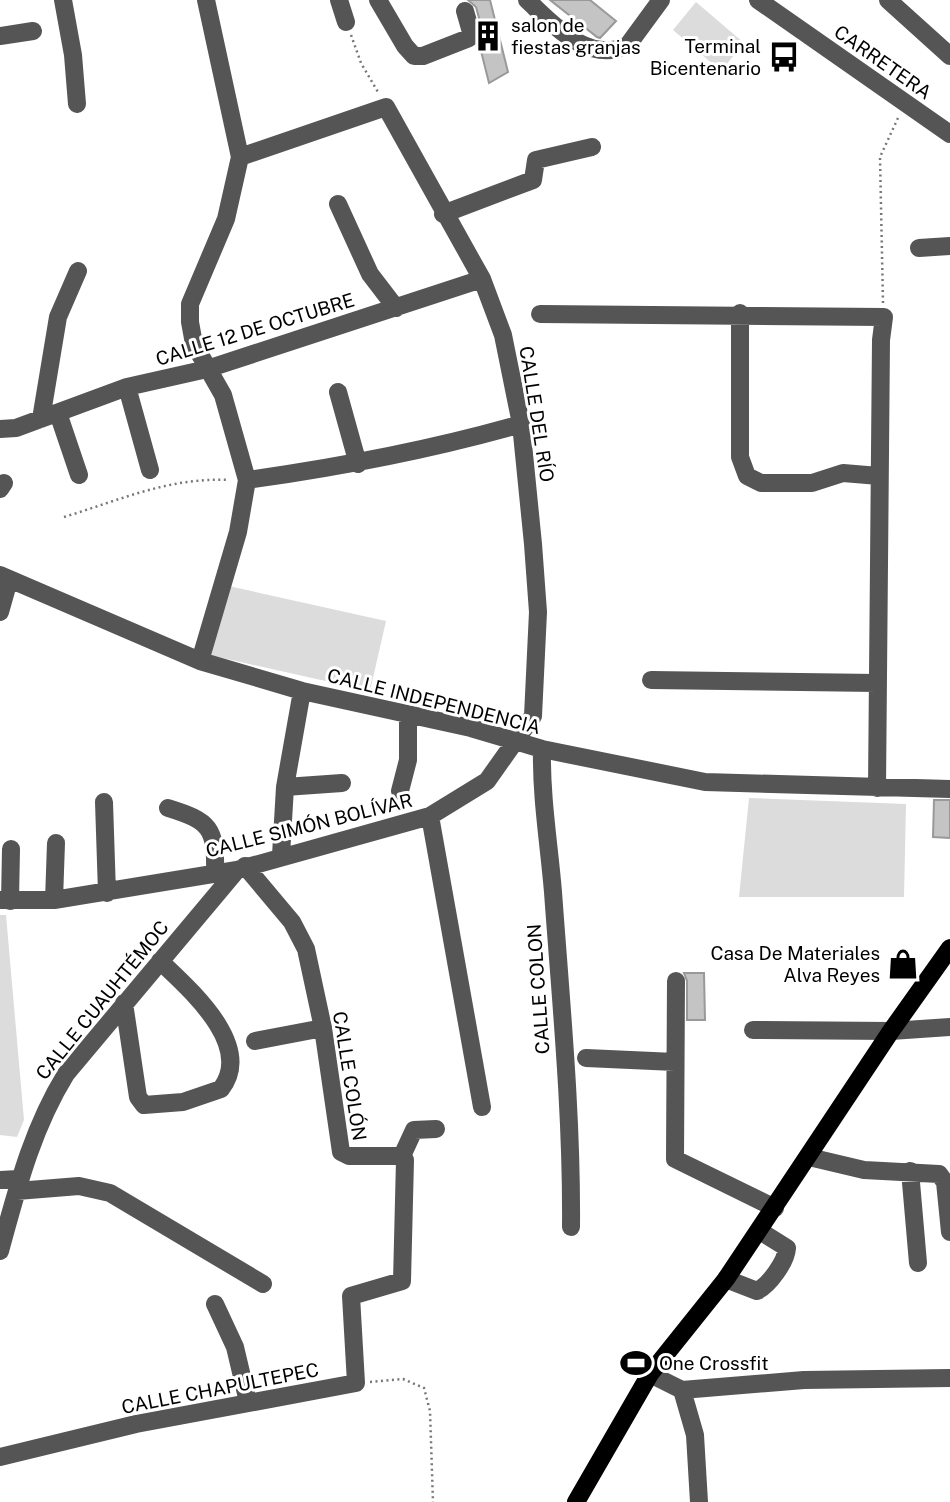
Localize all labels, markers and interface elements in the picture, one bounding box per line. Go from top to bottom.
place label: salon de fiestas granjas [511,14,641,58]
building icon: salon de fiestas granjas [471,19,505,53]
street label: CARRETERA [830,20,936,104]
place label: Terminal Bicentenario [650,35,761,79]
bus stop icon: Terminal Bicentenario [767,40,801,74]
street label: CALLE 12 DE OCTUBRE [153,288,357,370]
street label: CALLE DEL RÍO [515,344,559,484]
street label: CALLE INDEPENDENCIA [325,664,543,738]
street label: CALLE SIMÓN BOLÍVAR [203,789,415,861]
street label: CALLE CUAUHTÉMOC [31,916,173,1084]
street label: CALLE COLON [522,923,554,1055]
place label: Casa De Materiales Alva Reyes [710,942,880,986]
shop icon: Casa De Materiales Alva Reyes [886,947,920,981]
street label: CALLE COLÓN [329,1010,371,1142]
sports icon: One Crossfit [619,1346,653,1380]
place label: One Crossfit [659,1352,769,1374]
street label: CALLE CHAPULTEPEC [119,1358,321,1418]

